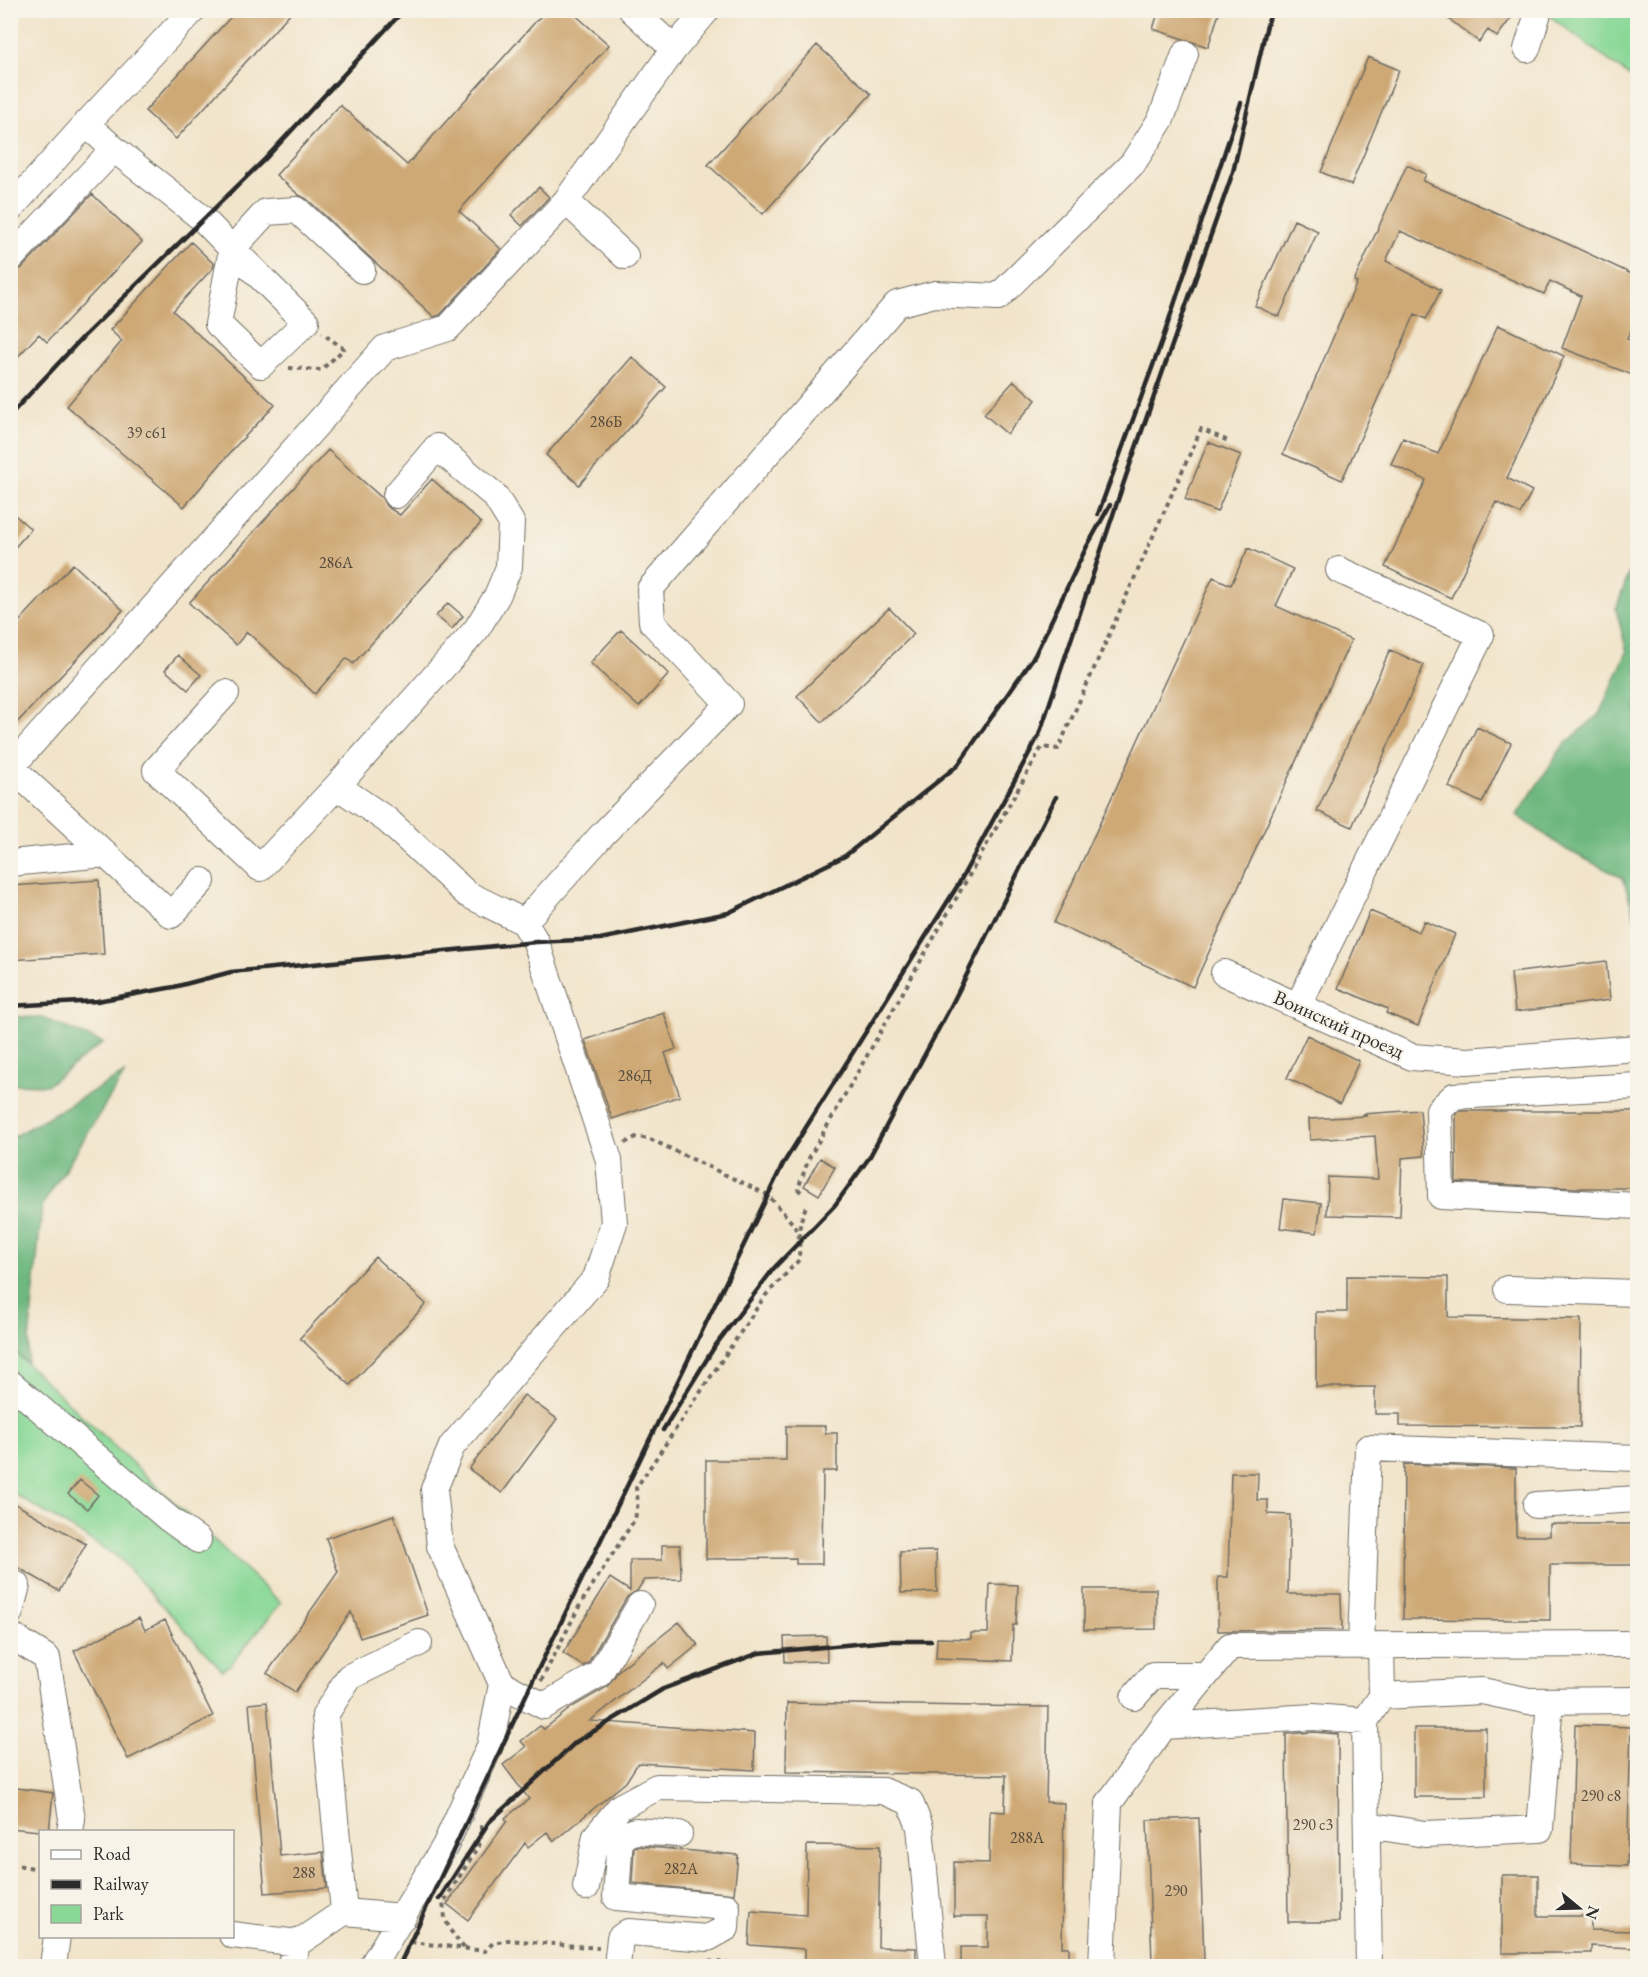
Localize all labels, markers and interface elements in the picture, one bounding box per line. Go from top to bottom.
house number: 286Б [590,411,622,432]
house number: 39 с61 [127,422,167,443]
house number: 286А [319,552,354,573]
street label: Воинский проезд [1270,984,1408,1064]
house number: 286Д [618,1065,652,1086]
house number: 290 с8 [1581,1785,1622,1806]
house number: 290 с3 [1293,1814,1334,1835]
house number: 288А [1010,1827,1045,1848]
legend [39,1830,234,1938]
text: Road [93,1842,132,1865]
house number: 282А [664,1858,699,1879]
house number: 288 [292,1862,316,1883]
text: Railway [93,1872,149,1895]
north arrow [1549,1878,1609,1938]
house number: 290 [1164,1880,1188,1901]
text: Park [93,1902,124,1925]
text: N [1581,1903,1605,1922]

